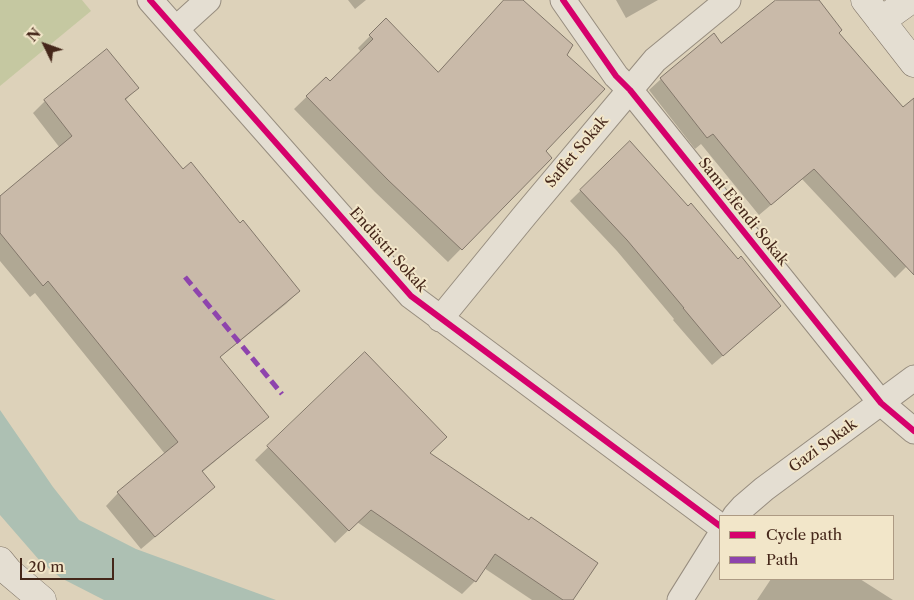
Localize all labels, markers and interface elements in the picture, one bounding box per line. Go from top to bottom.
north arrow [20,20,70,70]
text: N [23,24,45,46]
street label: Saffet Sokak [542,113,612,191]
street label: Sami Efendi Sokak [694,154,792,270]
street label: Endüstri Sokak [345,204,431,296]
street label: Gazi Sokak [786,415,860,477]
legend [719,515,894,580]
text: Cycle path [766,525,842,544]
scale bar [22,548,116,580]
text: Path [766,550,798,569]
text: 20 m [28,557,64,576]

